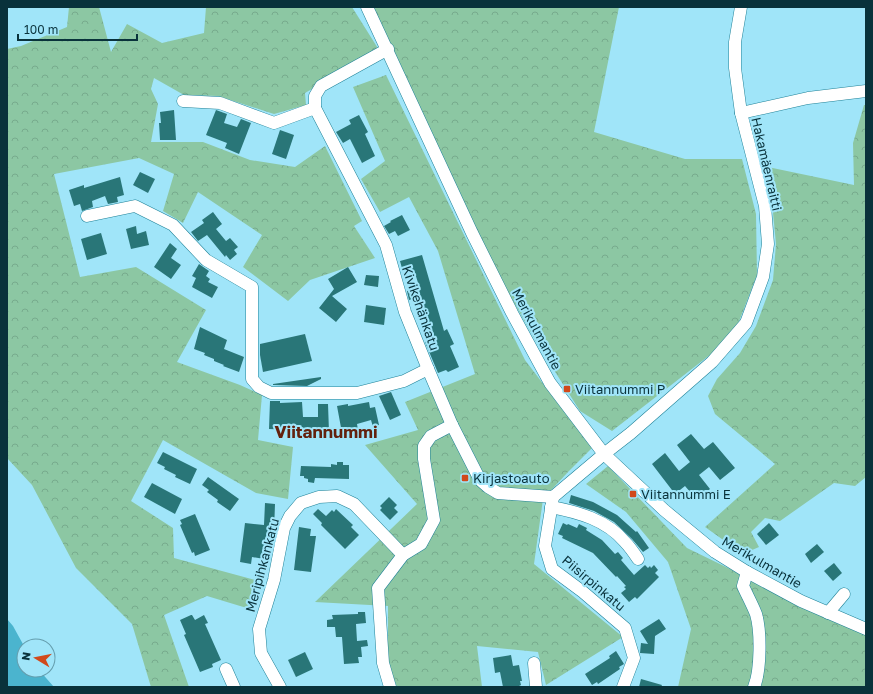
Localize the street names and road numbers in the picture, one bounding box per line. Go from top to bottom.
street label: Hakamäenraitti [748,116,786,212]
street label: Kivikehänkatu [399,263,443,353]
street label: Merikulmantie [509,286,565,372]
street label: Meripihkankatu [242,516,282,614]
street label: Merikulmantie [719,533,805,591]
street label: Piisirpinkatu [559,552,629,614]

